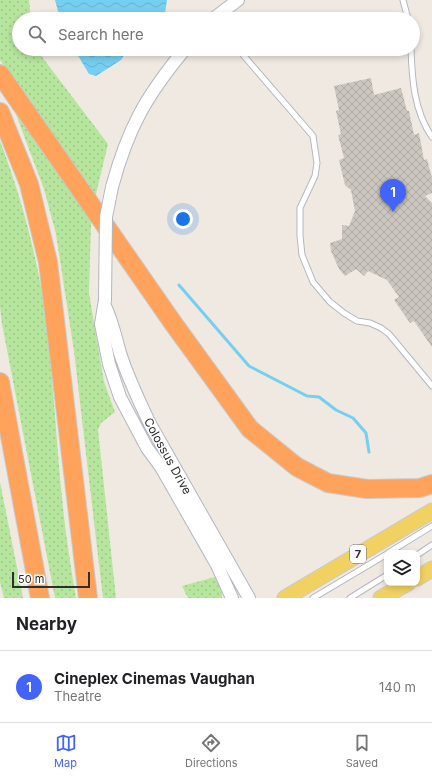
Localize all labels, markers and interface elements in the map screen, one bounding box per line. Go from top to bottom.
search box [12,12,420,56]
icon: search [26,23,48,45]
text: Search here [58,25,144,44]
pin: 1 [380,179,406,212]
your location [173,209,193,229]
street label: Colossus Drive [141,415,195,497]
road number: 7 [350,545,366,563]
map controls [384,550,420,586]
button: layers [384,550,420,586]
scale bar [12,570,90,589]
text: 50 m [18,572,44,586]
text: Nearby [16,614,77,634]
text: Cineplex Cinemas Vaughan [54,669,255,688]
text: 1 [26,679,32,695]
text: 140 m [379,679,416,695]
text: Theatre [54,688,102,704]
tab: Map [54,732,77,770]
tab: Directions [185,732,238,770]
tab: Saved [346,732,378,770]

